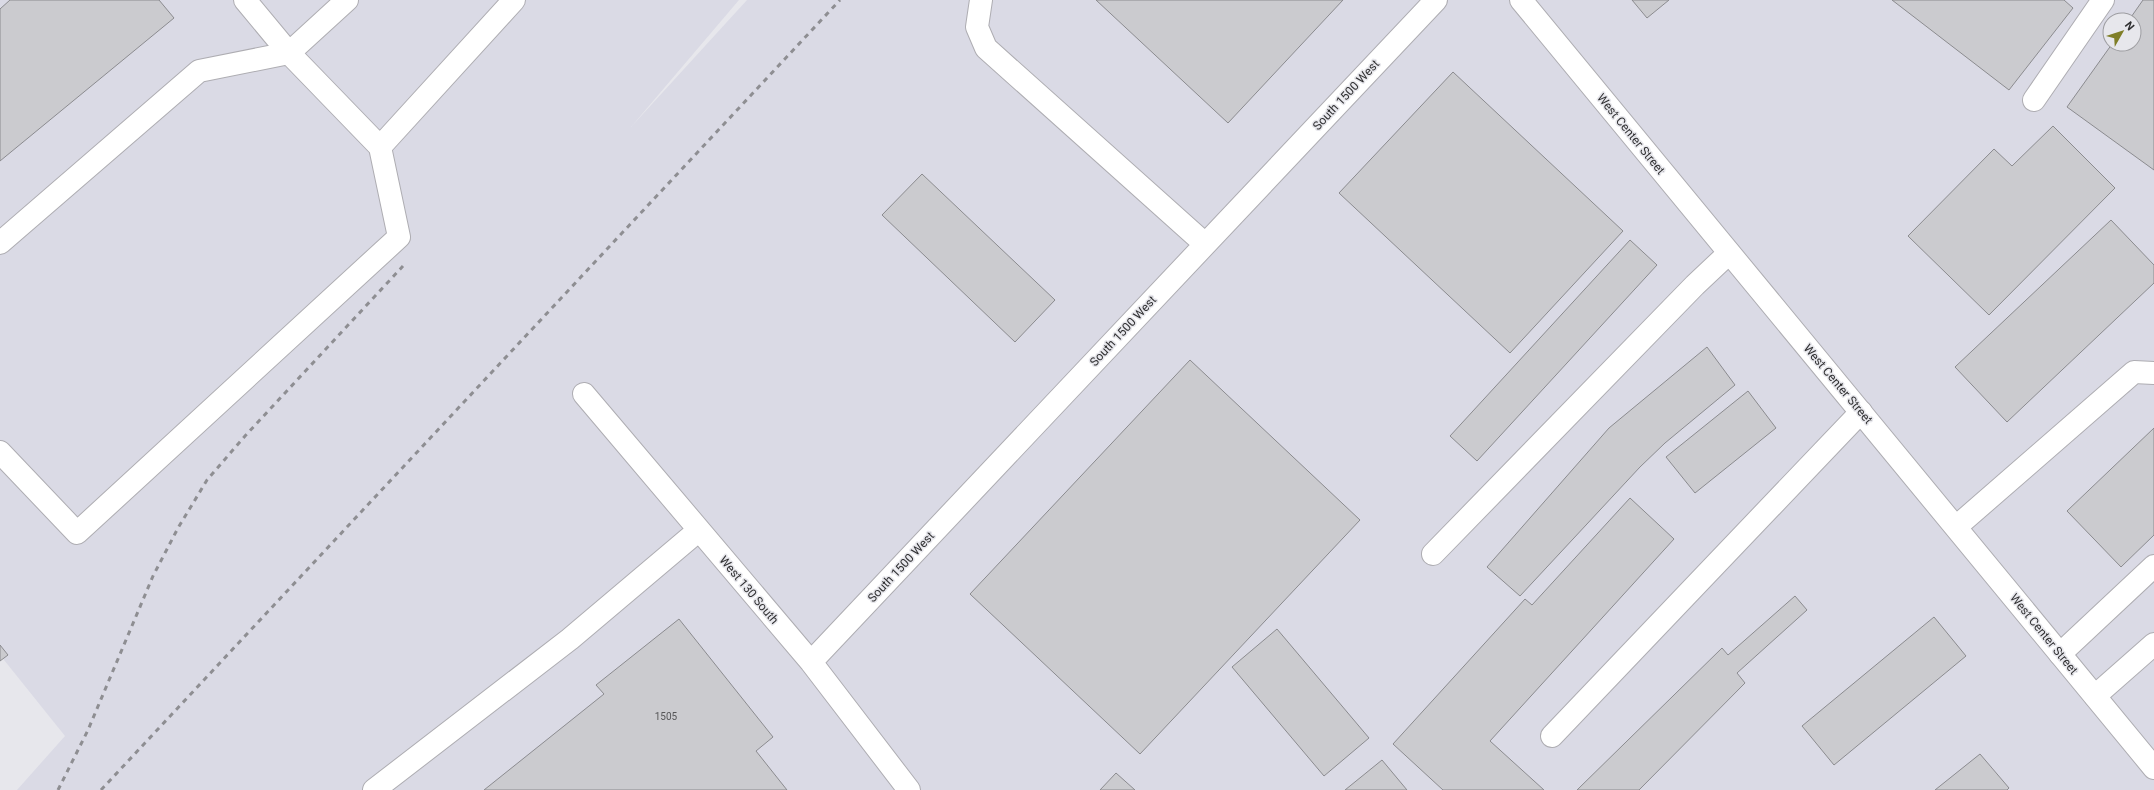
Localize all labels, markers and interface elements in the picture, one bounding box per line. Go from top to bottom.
north arrow [2102,12,2142,52]
text: N [2122,19,2137,33]
street label: South 1500 West [1310,57,1382,133]
street label: West Center Street [1594,91,1668,177]
street label: South 1500 West [1087,293,1159,369]
street label: West Center Street [1801,341,1875,427]
street label: South 1500 West [865,529,937,605]
street label: West 130 South [717,553,781,627]
street label: West Center Street [2007,591,2081,677]
house number: 1505 [655,711,678,722]

